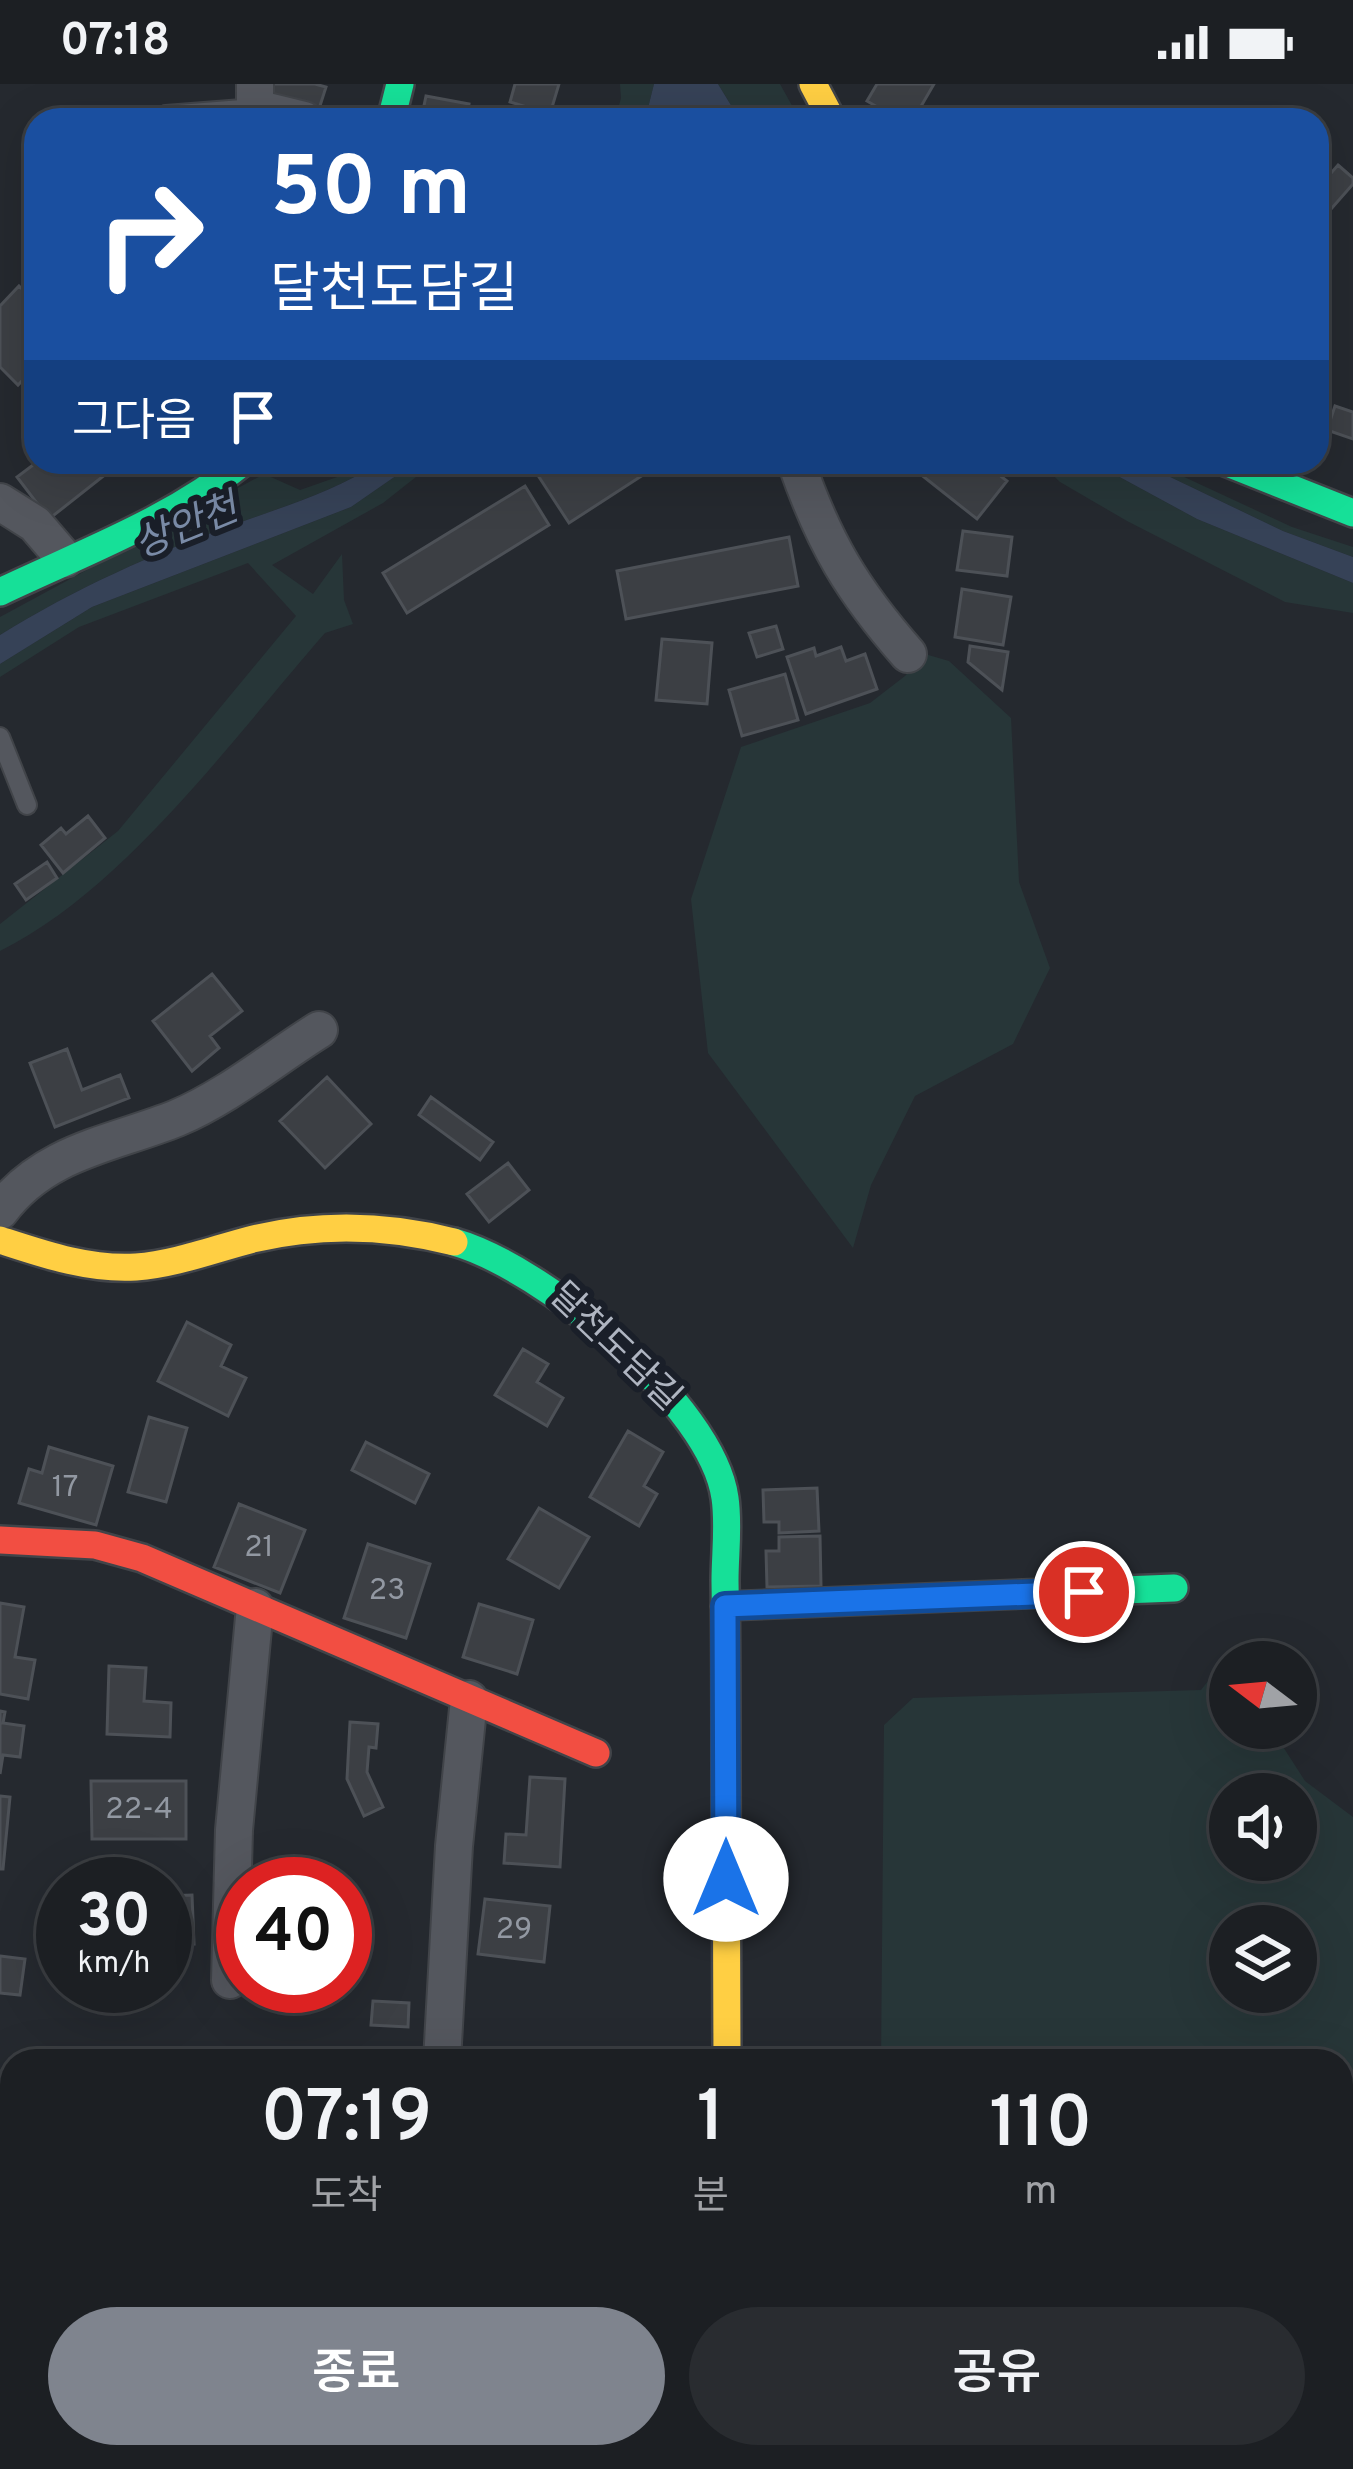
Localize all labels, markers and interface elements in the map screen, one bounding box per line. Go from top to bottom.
text: 07:18 [60,14,170,71]
text: 50 m [270,139,471,245]
icon: right [72,156,228,312]
text: 달천도담길 [270,258,518,327]
icon: arrive [220,384,286,450]
text: 그다음 [72,395,196,452]
water label: 상안천 [128,485,250,572]
street label: 달천도담길 [538,1274,690,1422]
house number: 17 [52,1470,78,1507]
house number: 21 [244,1530,274,1567]
pin [1033,1541,1135,1643]
icon: arrive [1051,1559,1117,1625]
house number: 23 [369,1573,405,1610]
north arrow [1209,1641,1317,1749]
map controls [1209,1641,1317,2013]
button: sound [1209,1773,1317,1881]
house number: 22-4 [105,1792,173,1829]
position arrow [663,1816,789,1942]
speed limit sign: 40 [216,1857,372,2013]
text: 30 [77,1882,151,1958]
button: layers [1209,1905,1317,2013]
house number: 29 [496,1912,532,1949]
text: km/h [78,1946,150,1983]
text: 07:19 [261,2075,432,2167]
text: 1 [697,2075,725,2167]
text: 110 [989,2081,1092,2173]
text: m [1024,2169,1057,2218]
text: 도착 [311,2174,382,2223]
text: 분 [693,2174,729,2223]
button: 종료 [48,2307,665,2445]
button: 공유 [689,2307,1305,2445]

